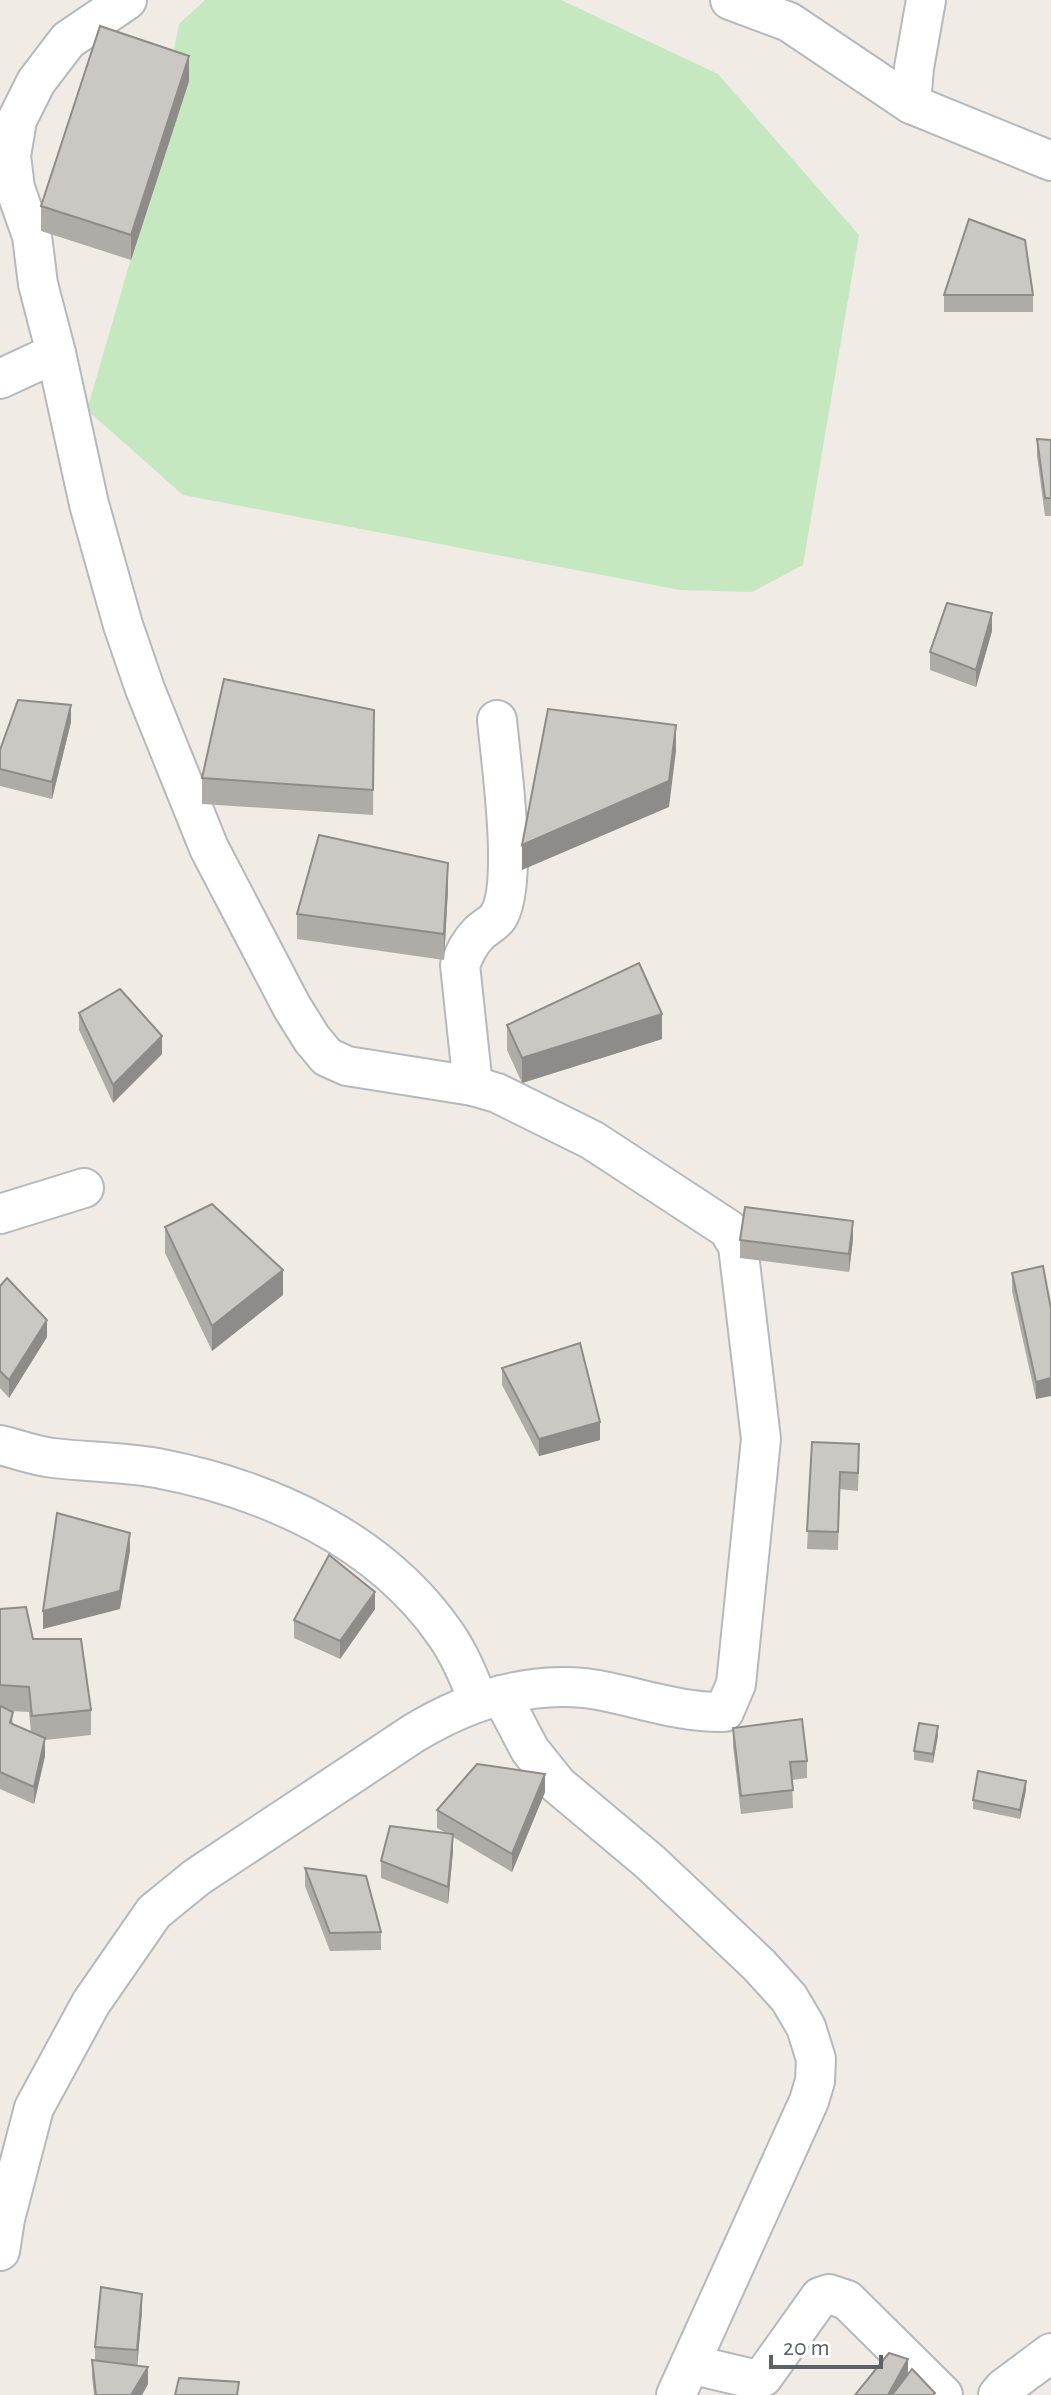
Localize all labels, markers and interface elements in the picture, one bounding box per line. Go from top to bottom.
scale bar [771,2319,881,2369]
text: 20 m [783,2336,830,2360]

